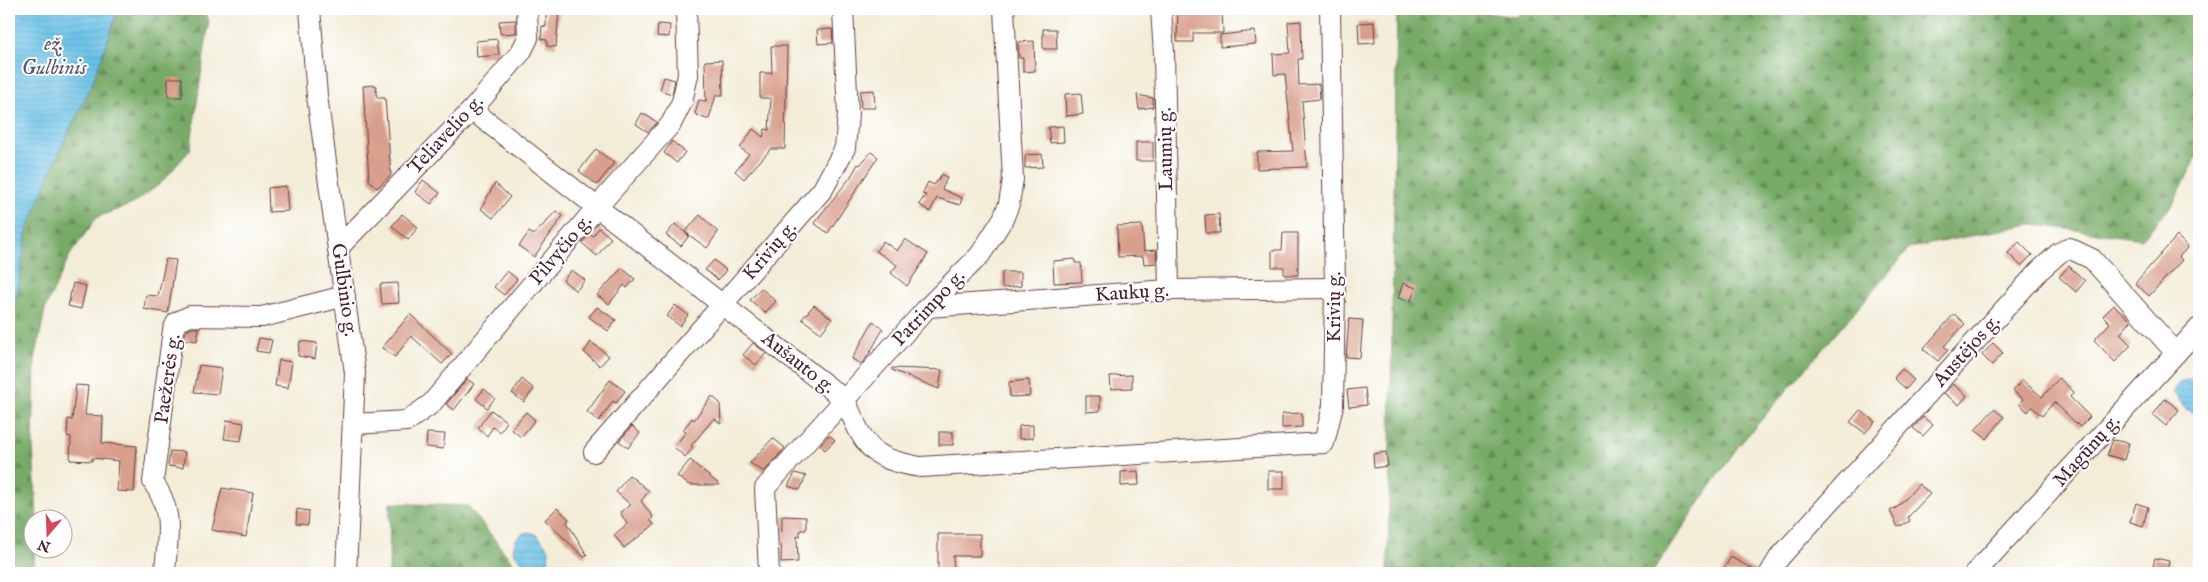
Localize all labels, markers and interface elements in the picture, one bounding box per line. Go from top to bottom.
water label: ež. Gulbinis [21,31,88,82]
street label: Teliavelio g. [403,90,489,180]
street label: Laumių g. [1153,107,1179,191]
street label: Pilvyčio g. [524,210,598,290]
street label: Krivių g. [737,216,803,286]
street label: Gulbinio g. [325,242,363,338]
street label: Patrimpo g. [887,264,971,352]
street label: Krivių g. [1322,272,1347,342]
street label: Kaukų g. [1094,278,1170,308]
street label: Austėjos g. [1927,310,2006,393]
street label: Aušauto g. [755,326,840,400]
street label: Paežerės g. [149,332,187,426]
street label: Magūnų g. [2048,410,2126,492]
north arrow [22,510,72,560]
text: N [35,535,54,556]

